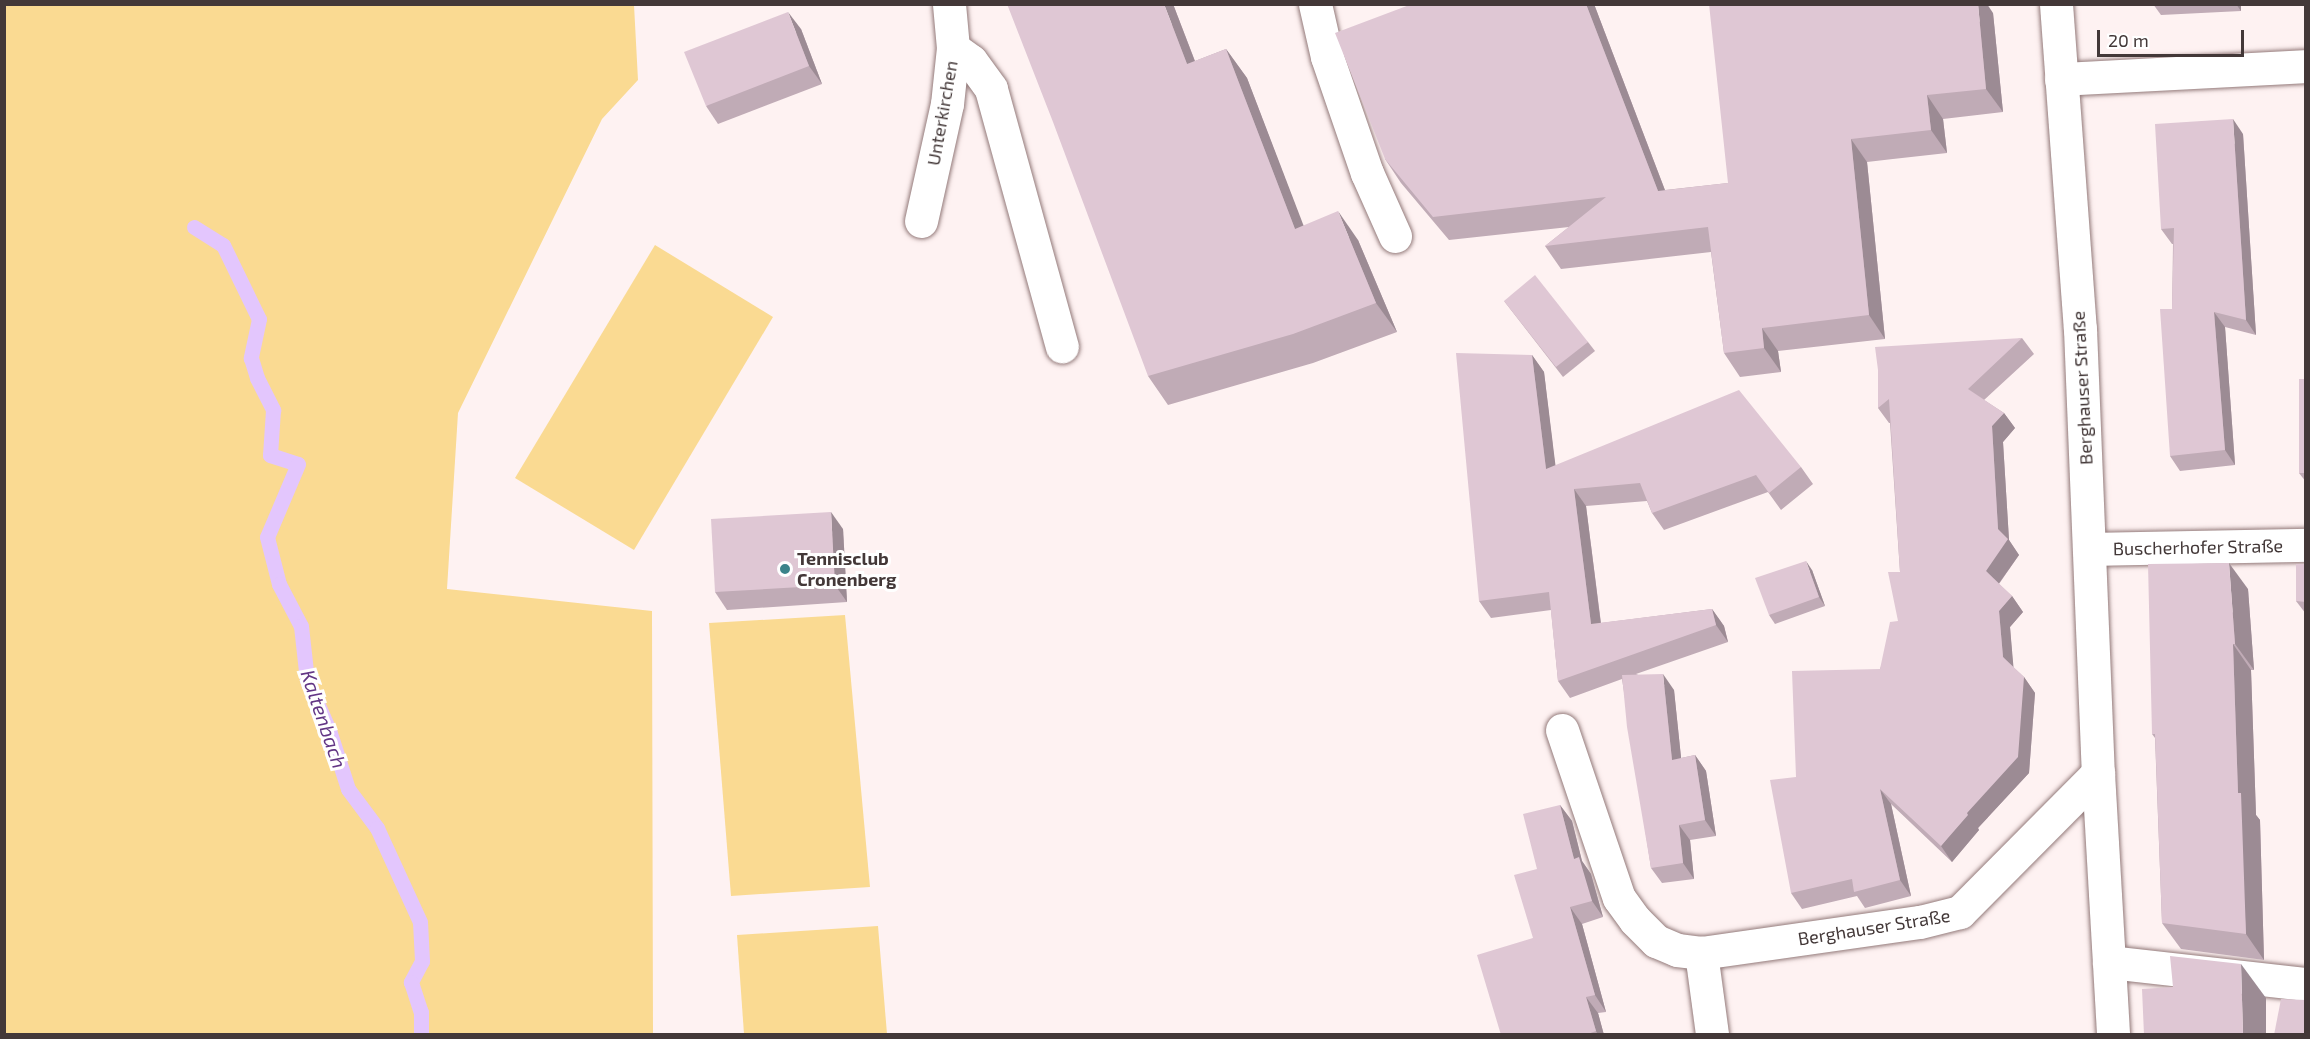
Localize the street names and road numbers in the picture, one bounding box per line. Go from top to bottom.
street label: Unterkirchen [922,59,962,167]
street label: Berghauser Straße [2067,310,2097,466]
street label: Buscherhofer Straße [2112,535,2284,559]
street label: Berghauser Straße [1796,904,1952,950]

